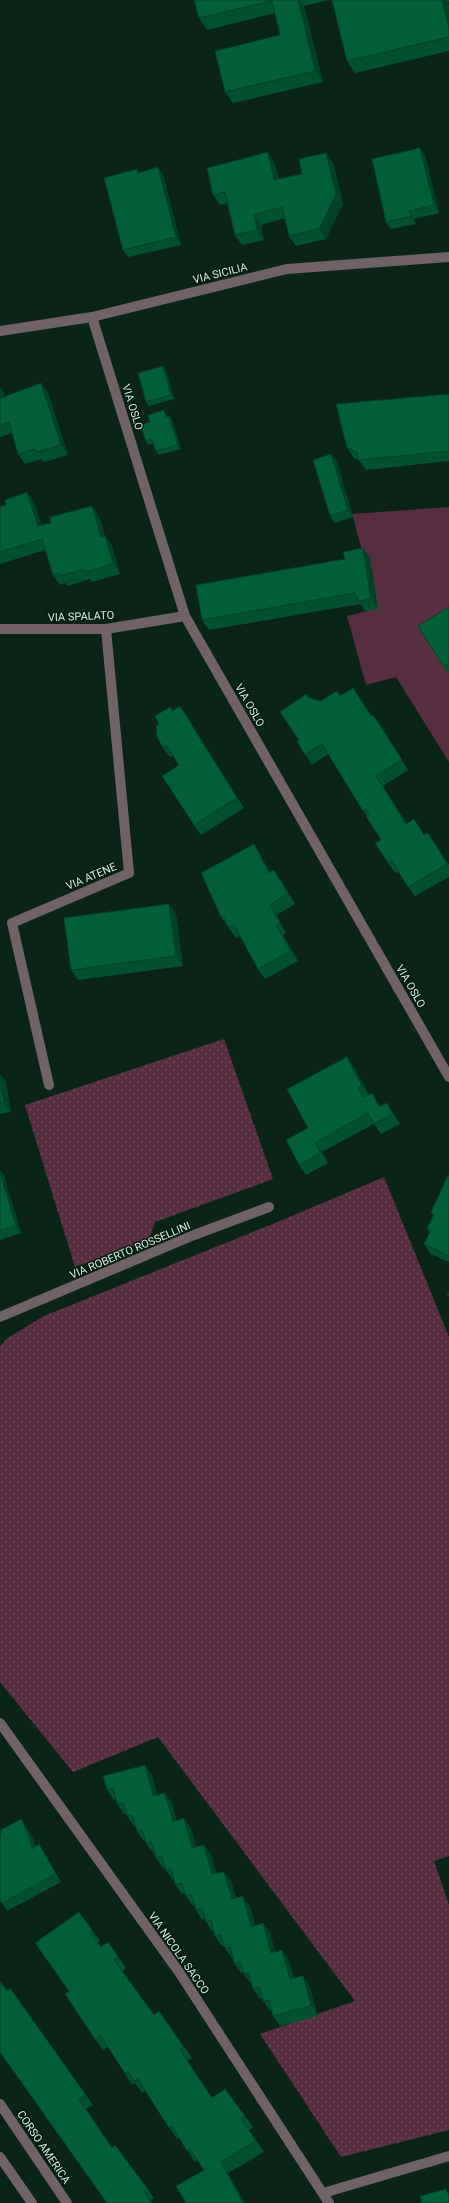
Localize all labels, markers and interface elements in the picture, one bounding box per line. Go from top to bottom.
street label: VIA SICILIA [191,260,250,287]
street label: VIA OSLO [119,383,146,432]
street label: VIA SPALATO [48,609,114,624]
street label: VIA OSLO [232,682,267,729]
street label: VIA ATENE [64,860,118,893]
street label: VIA OSLO [393,963,428,1010]
street label: VIA ROBERTO ROSSELLINI [68,1219,193,1282]
street label: VIA NICOLA SACCO [145,1910,212,1997]
street label: CORSO AMERICA [14,2108,73,2187]

